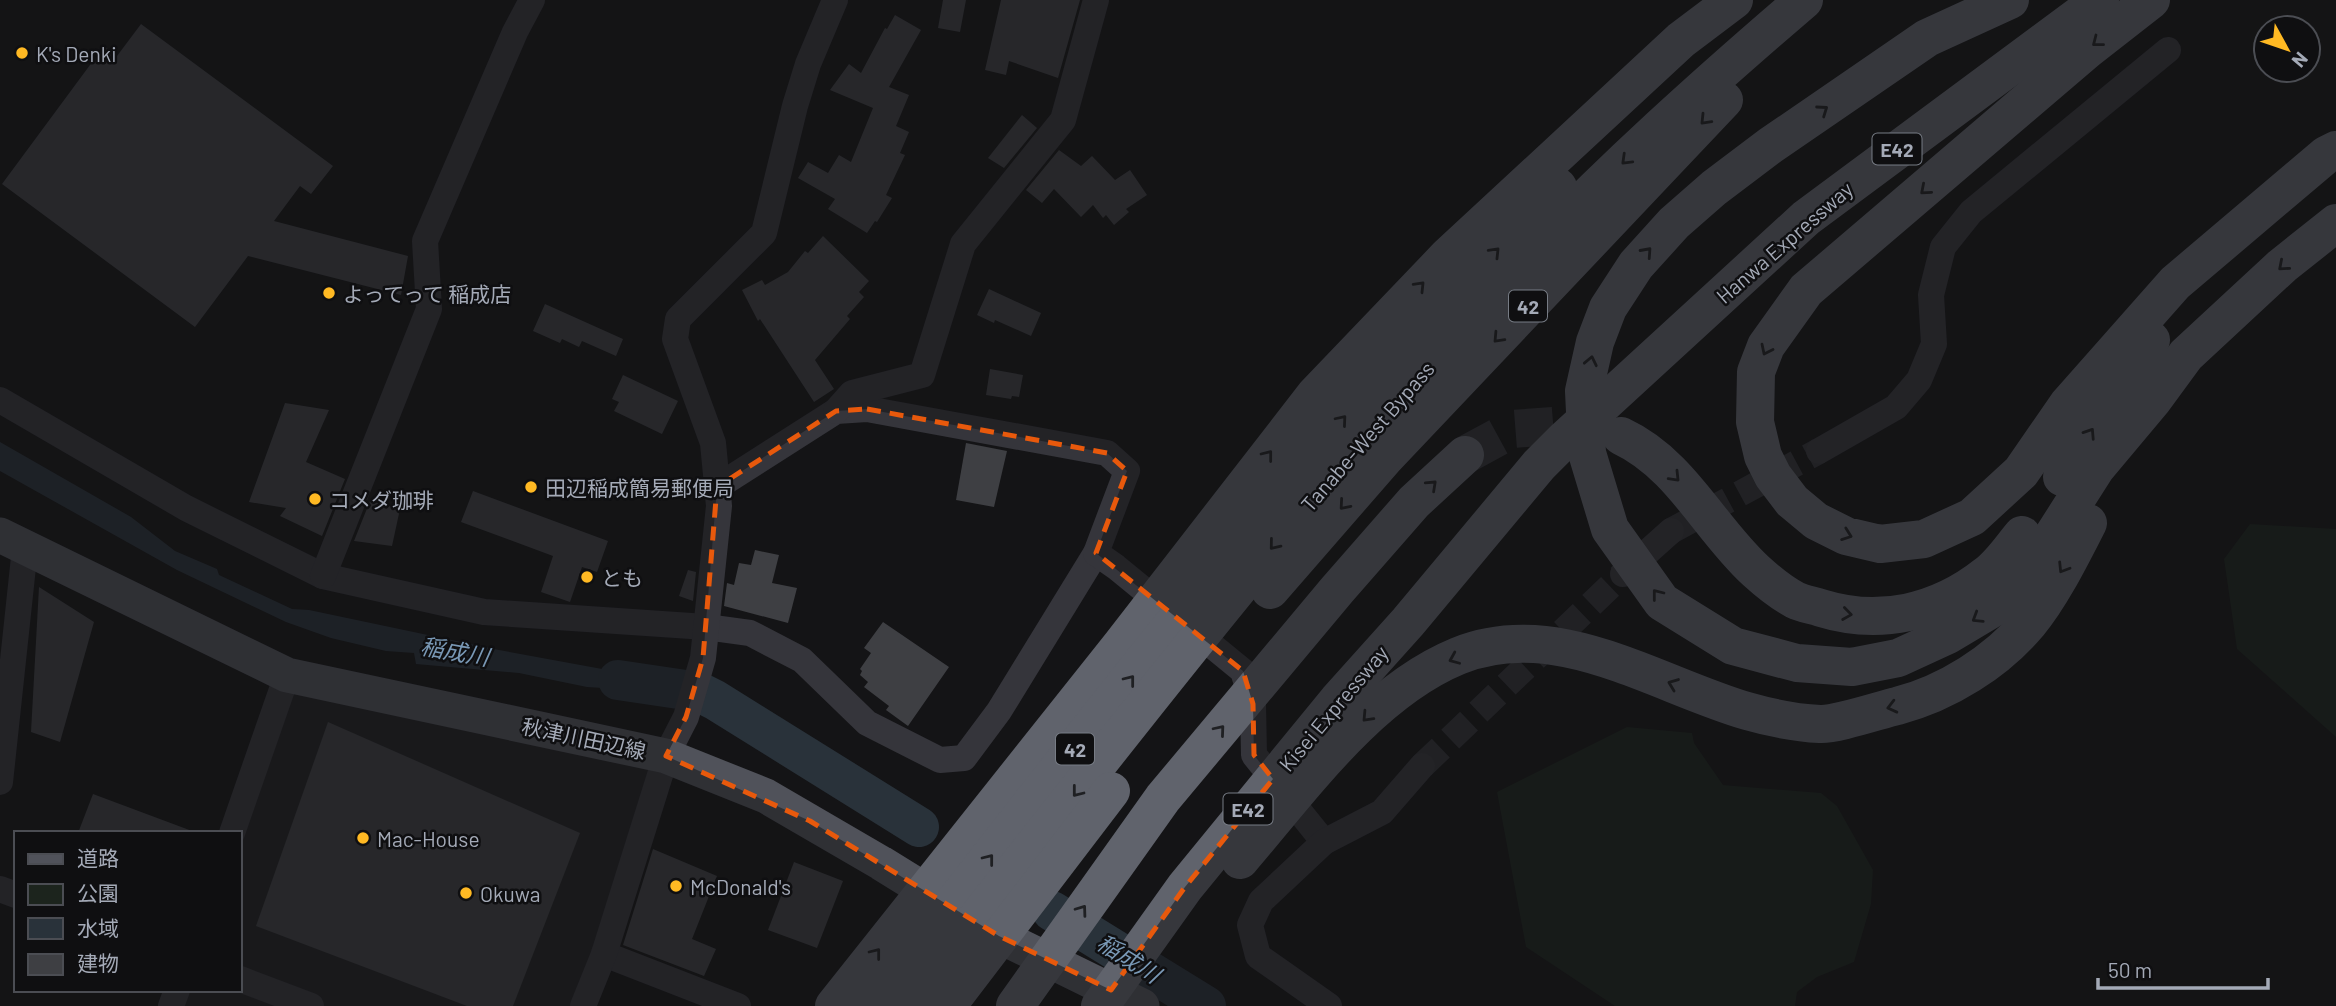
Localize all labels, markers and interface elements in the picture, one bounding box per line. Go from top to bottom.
north arrow [2252,14,2322,84]
one-way arrow [2092,33,2105,46]
place label: K's Denki [36,41,117,66]
marker: K's Denki [14,45,30,61]
text: N [2288,48,2313,72]
one-way arrow [1815,105,1828,118]
one-way arrow [1701,112,1713,125]
road number: E42 [1872,134,1922,164]
one-way arrow [1621,152,1634,165]
street label: Hanwa Expressway [1711,176,1858,308]
one-way arrow [1920,182,1933,194]
one-way arrow [1486,248,1499,261]
one-way arrow [1639,248,1651,261]
one-way arrow [2279,258,2292,270]
place label: よってって 稲成店 [343,281,511,306]
one-way arrow [1411,281,1424,294]
marker: よってって 稲成店 [321,285,337,301]
road number: 42 [1509,290,1547,322]
one-way arrow [1493,330,1506,343]
one-way arrow [1760,343,1774,355]
one-way arrow [1582,355,1597,367]
street label: Tanabe-West Bypass [1295,356,1439,516]
one-way arrow [1333,416,1346,428]
one-way arrow [2082,428,2095,441]
one-way arrow [1260,451,1273,463]
one-way arrow [1666,468,1679,481]
place label: 田辺稲成簡易郵便局 [545,475,734,500]
marker: 田辺稲成簡易郵便局 [523,479,539,495]
one-way arrow [1424,481,1437,494]
place label: コメダ珈琲 [329,487,434,512]
marker: コメダ珈琲 [307,491,323,507]
one-way arrow [1339,497,1352,510]
one-way arrow [1840,527,1852,541]
one-way arrow [1270,536,1282,549]
one-way arrow [2059,561,2072,574]
place label: とも [601,565,643,590]
marker: とも [579,569,595,585]
one-way arrow [1653,589,1666,601]
one-way arrow [1841,607,1853,622]
one-way arrow [1972,609,1985,622]
water label: 稲成川 [419,631,494,671]
street label: Kisei Expressway [1273,640,1393,776]
one-way arrow [1449,650,1461,664]
one-way arrow [1122,676,1134,689]
one-way arrow [1668,678,1680,692]
one-way arrow [1887,699,1899,713]
one-way arrow [1362,709,1375,722]
street label: 秋津川田辺線 [520,713,648,763]
one-way arrow [1212,725,1224,738]
road number: 42 [1056,734,1094,764]
one-way arrow [1073,783,1085,796]
road number: E42 [1224,794,1272,824]
place label: Mac-House [377,826,480,851]
marker: Mac-House [355,830,371,846]
legend [14,831,242,992]
text: 道路 [77,845,119,870]
one-way arrow [980,854,993,866]
place label: McDonald's [690,874,791,899]
marker: McDonald's [668,878,684,894]
text: 公園 [77,880,119,905]
place label: Okuwa [480,881,540,906]
marker: Okuwa [458,885,474,901]
one-way arrow [1074,905,1086,918]
text: 水域 [77,915,119,940]
water label: 稲成川 [1092,928,1168,990]
scale bar [2098,946,2268,990]
one-way arrow [868,948,881,960]
text: 建物 [77,950,119,975]
text: 50 m [2108,957,2152,982]

